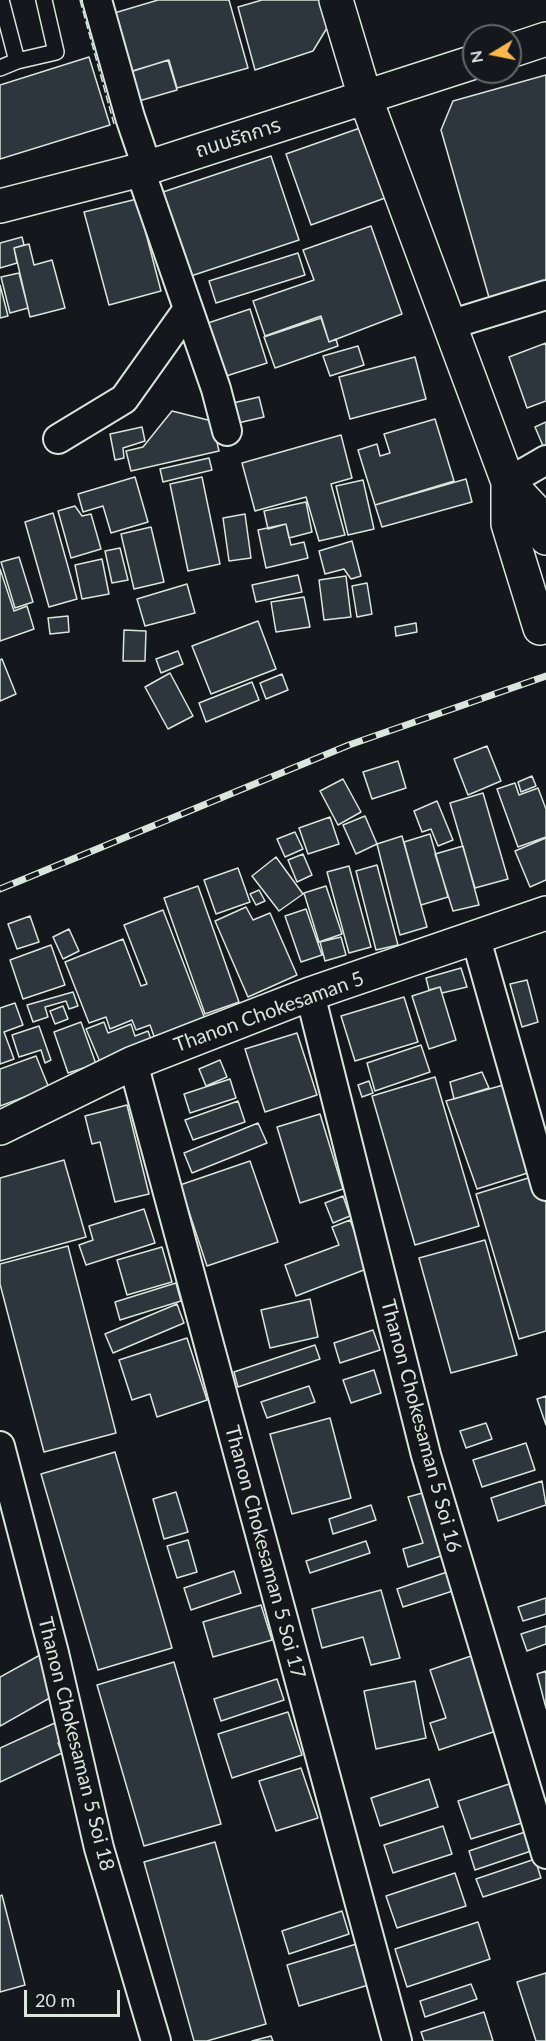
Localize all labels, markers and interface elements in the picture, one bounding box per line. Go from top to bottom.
north arrow [462,24,522,84]
text: N [465,49,486,65]
street label: ถนนรัถการ [192,113,284,163]
street label: Thanon Chokesaman 5 [171,966,367,1058]
street label: Thanon Chokesaman 5 Soi 16 [376,1297,466,1555]
street label: Thanon Chokesaman 5 Soi 17 [220,1423,310,1681]
street label: Thanon Chokesaman 5 Soi 18 [33,1615,119,1873]
scale bar [27,1978,123,2016]
text: 20 m [35,1989,75,2011]

